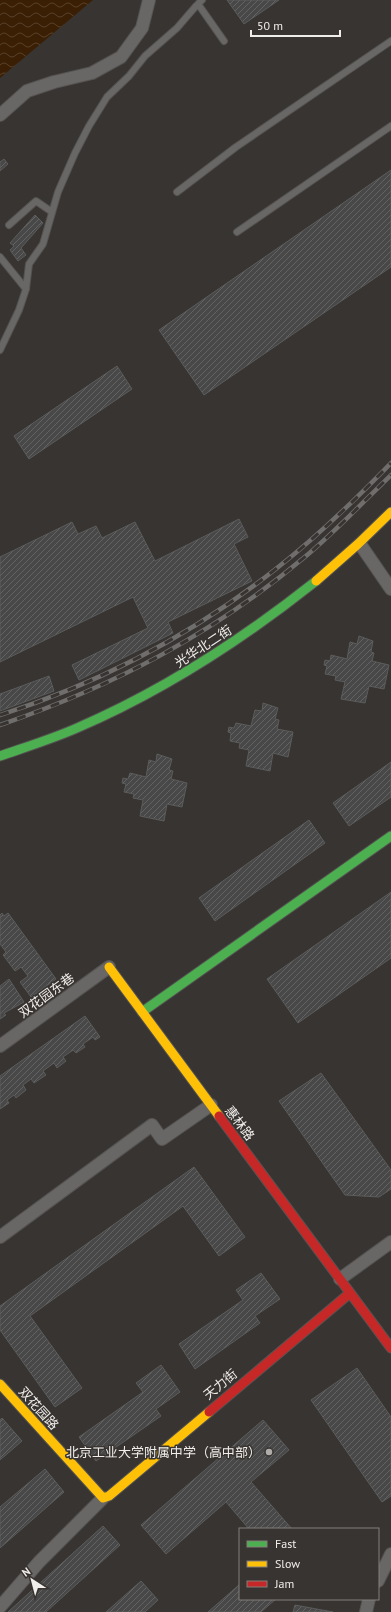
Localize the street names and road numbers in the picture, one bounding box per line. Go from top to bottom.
street label: 光华北二街 [171,622,235,671]
street label: 双花园东巷 [15,969,78,1021]
street label: 惠林路 [221,1103,258,1144]
street label: 天力街 [200,1365,241,1403]
street label: 双花园路 [15,1383,62,1433]

